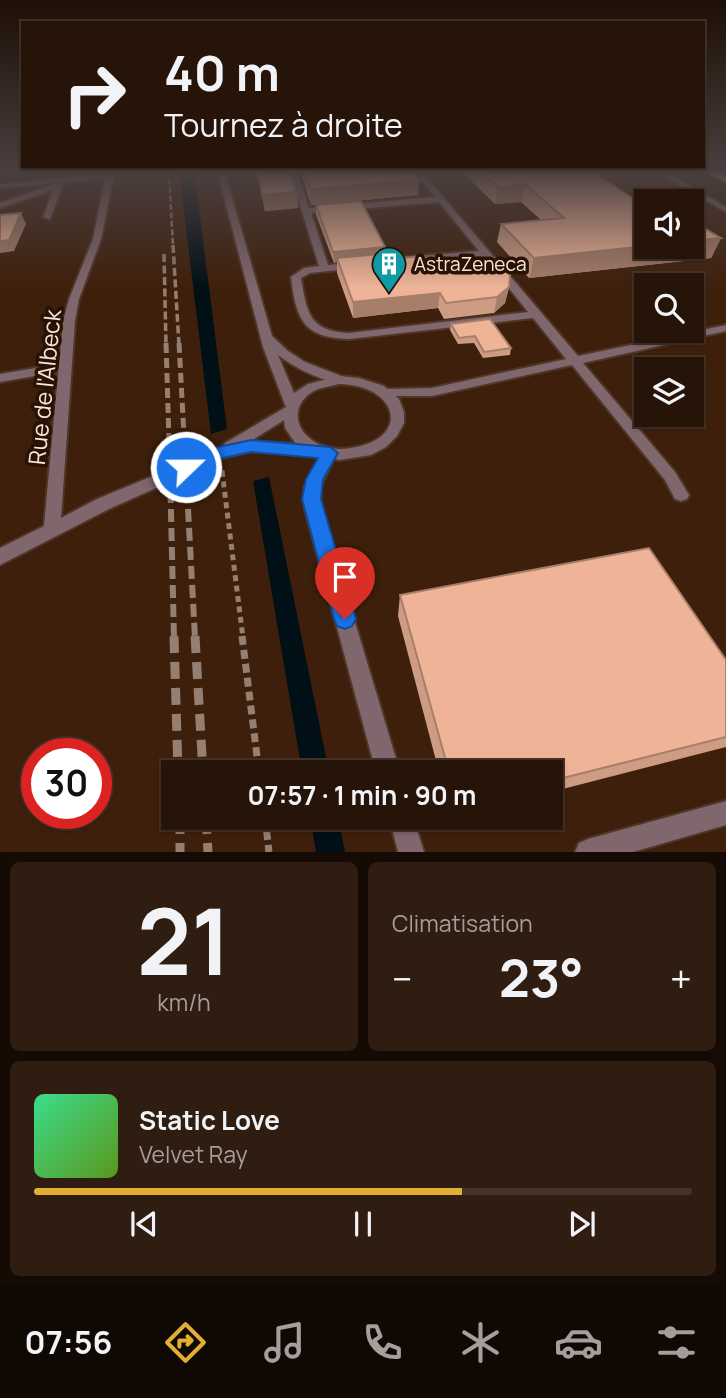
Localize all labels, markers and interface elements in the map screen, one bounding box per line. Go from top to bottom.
text: 40 m [164,39,280,106]
icon: right [49,49,140,140]
text: Tournez à droite [164,103,403,147]
map controls [634,189,704,427]
button: sound [634,189,704,259]
building icon: AstraZeneca [370,245,408,294]
place label: AstraZeneca [414,251,526,277]
button: search [634,273,704,343]
street label: Rue de l'Albeck [20,307,68,466]
button: layers [634,357,704,427]
position arrow [149,430,223,504]
pin [315,547,375,619]
icon: arrive [326,558,364,596]
speed limit sign: 30 [21,738,112,829]
text: 07:57 · 1 min · 90 m [247,777,477,813]
text: 21 [137,878,231,1002]
text: Climatisation [392,907,533,939]
text: 23° [499,942,584,1013]
text: − [392,952,413,1004]
text: + [670,952,692,1004]
text: km/h [157,986,211,1018]
text: Static Love [139,1102,280,1138]
text: Velvet Ray [139,1138,248,1170]
icon: previous [125,1205,163,1243]
icon: pause [344,1205,382,1243]
icon: next [563,1205,601,1243]
icon: directions [161,1318,210,1367]
icon: music [260,1318,309,1367]
icon: phone [358,1318,407,1367]
icon: climate [456,1318,505,1367]
icon: car [554,1318,603,1367]
icon: filters [652,1318,701,1367]
text: 07:56 [25,1320,112,1364]

